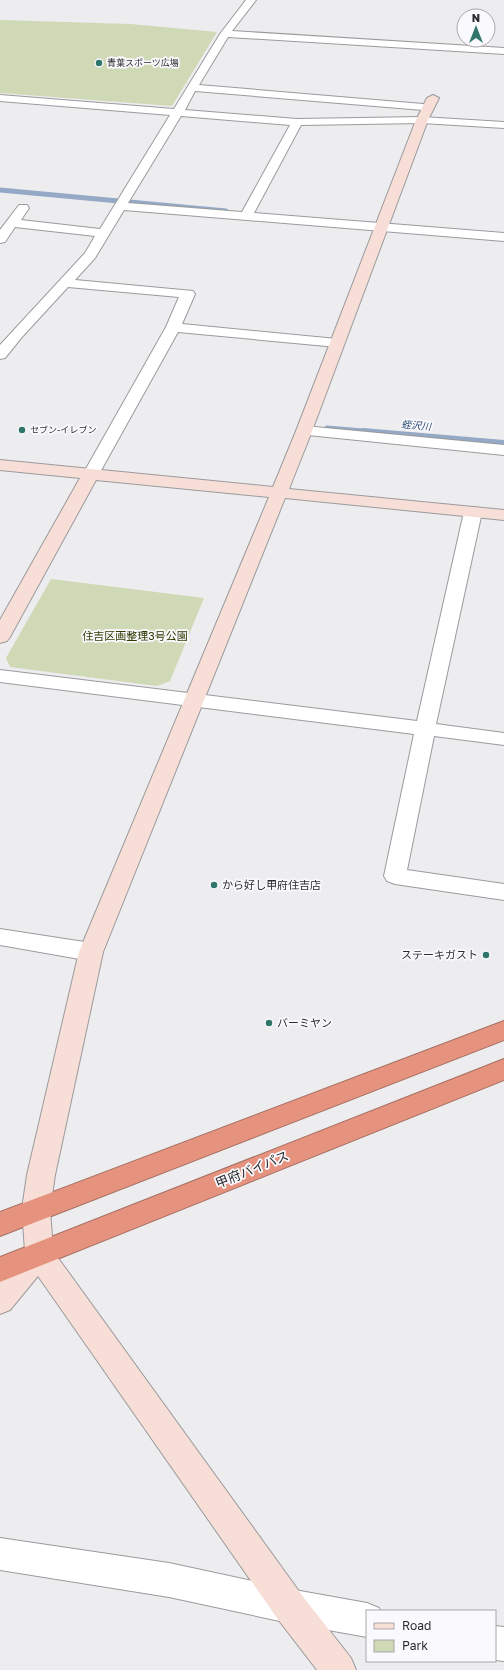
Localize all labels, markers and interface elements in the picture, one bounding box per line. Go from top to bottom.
north arrow [456,8,496,48]
text: N [472,11,480,24]
place label: 青葉スポーツ広場 [107,57,179,68]
marker: 青葉スポーツ広場 [94,58,104,68]
water label: 蛭沢川 [401,418,432,432]
place label: セブン-イレブン [30,424,96,435]
marker: セブン-イレブン [17,425,27,435]
park label: 住吉区画整理3号公園 [82,629,188,642]
place label: から好し甲府住吉店 [222,878,321,891]
marker: から好し甲府住吉店 [209,880,219,890]
place label: ステーキガスト [401,948,478,961]
marker: ステーキガスト [481,950,491,960]
place label: バーミヤン [277,1016,332,1029]
marker: バーミヤン [264,1018,274,1028]
street label: 甲府バイパス [213,1147,291,1191]
legend [366,1610,496,1662]
text: Road [402,1618,431,1633]
text: Park [402,1638,428,1653]

